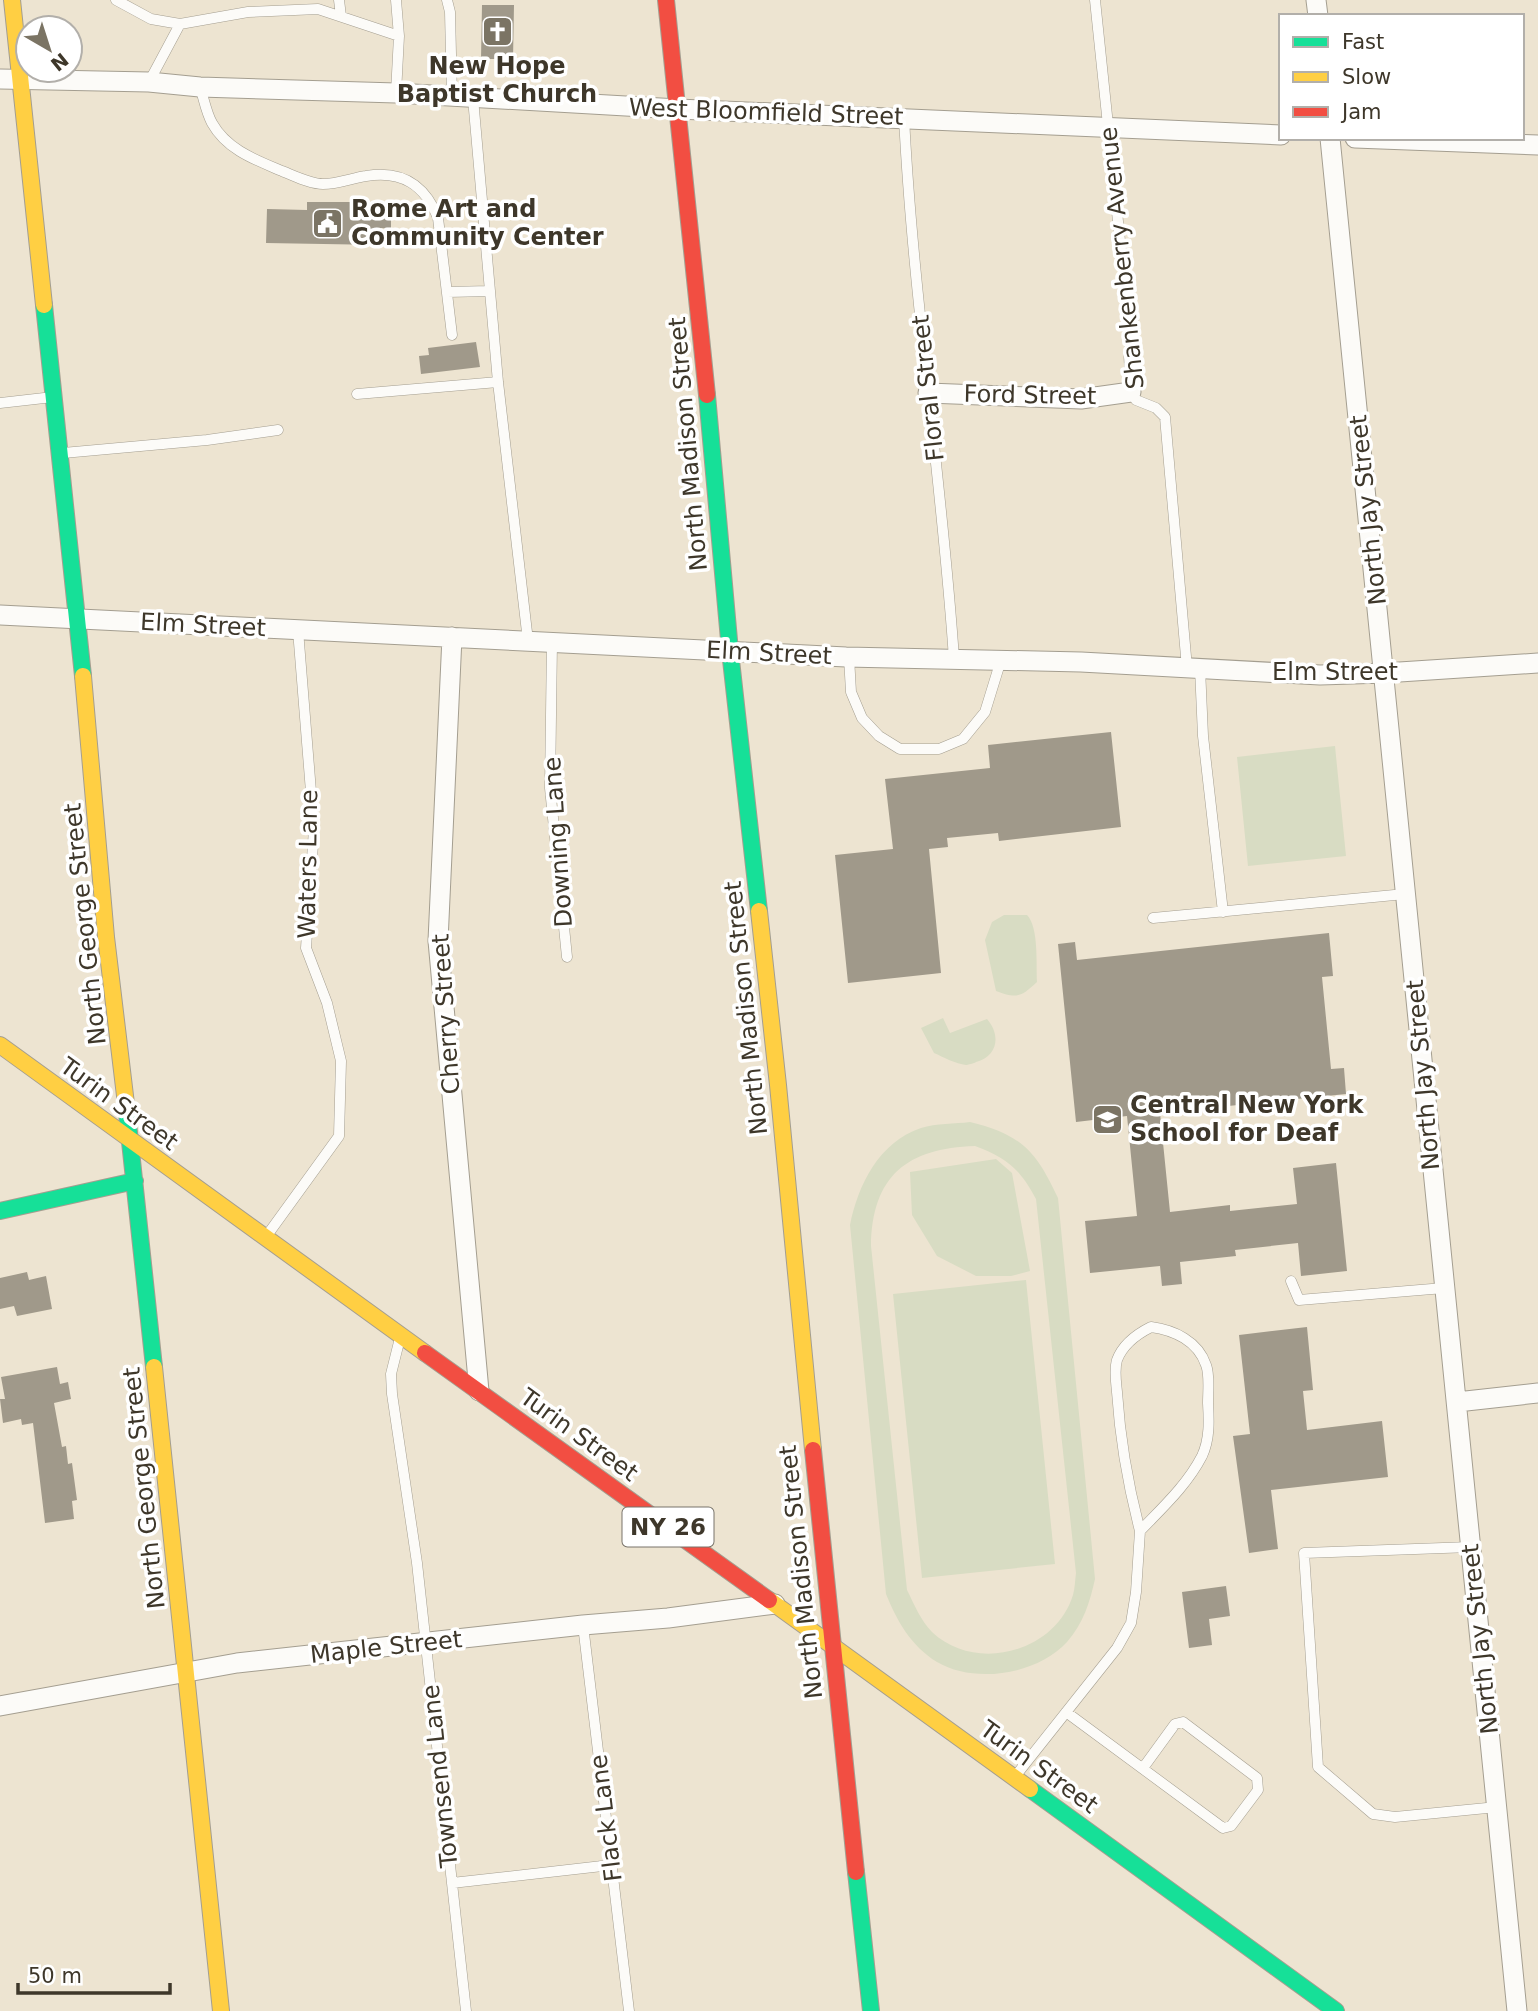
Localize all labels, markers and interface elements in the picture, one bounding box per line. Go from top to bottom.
north arrow [14,14,84,84]
legend [1279,14,1524,140]
church icon: New Hope Baptist Church [480,15,514,49]
text: Fast [1342,30,1384,54]
text: N [47,49,73,76]
place label: New Hope Baptist Church [397,52,597,108]
text: Slow [1342,65,1391,89]
street label: West Bloomfield Street [628,93,904,131]
text: Jam [1340,100,1382,124]
street label: Shankenberry Avenue [1094,125,1150,391]
place label: Rome Art and Community Center [351,195,604,251]
public building icon: Rome Art and Community Center [311,206,345,240]
street label: Floral Street [906,313,950,463]
street label: North Madison Street [663,316,713,572]
street label: Ford Street [963,380,1097,410]
street label: North Jay Street [1344,413,1392,607]
street label: Elm Street [139,608,267,642]
street label: Elm Street [705,636,833,670]
street label: Elm Street [1272,658,1398,686]
street label: Downing Lane [538,756,578,928]
street label: Waters Lane [293,789,323,939]
street label: North George Street [58,802,112,1046]
street label: North Madison Street [719,880,773,1136]
street label: Cherry Street [426,933,466,1095]
street label: North Jay Street [1401,978,1445,1172]
street label: Turin Street [54,1051,183,1156]
place label: Central New York School for Deaf [1130,1091,1364,1147]
school or university icon: Central New York School for Deaf [1090,1102,1124,1136]
street label: North George Street [117,1366,171,1610]
street label: Turin Street [514,1382,643,1487]
street label: North Madison Street [774,1444,828,1700]
road number: NY 26 [622,1508,714,1546]
street label: North Jay Street [1456,1542,1504,1736]
street label: Maple Street [309,1625,463,1669]
street label: Townsend Lane [416,1683,464,1870]
street label: Turin Street [974,1714,1103,1819]
street label: Flack Lane [584,1753,628,1883]
scale bar [18,1952,170,1996]
text: 50 m [28,1964,82,1988]

